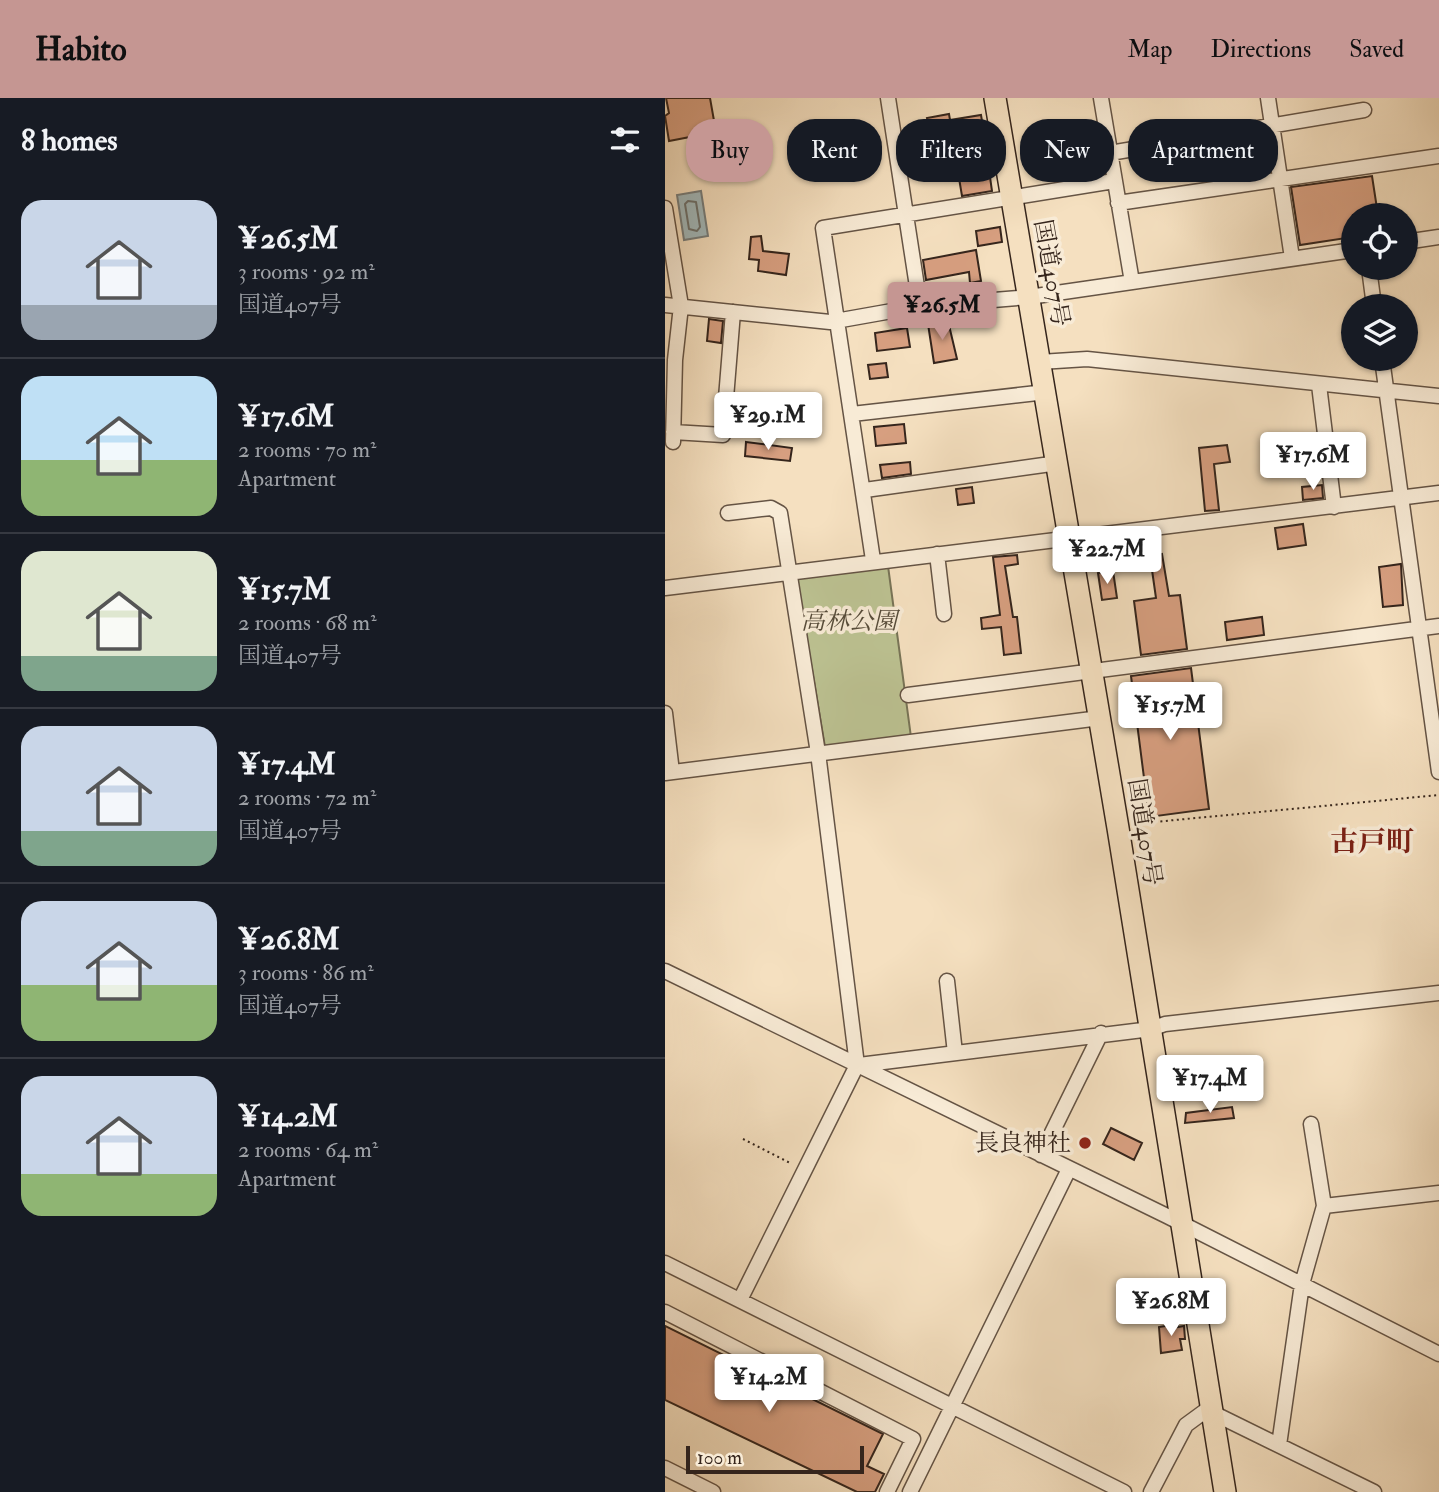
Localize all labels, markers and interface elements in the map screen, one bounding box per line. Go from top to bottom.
text: Habito [35,29,127,70]
text: Map [1127,34,1172,65]
text: Directions [1210,34,1311,65]
text: Saved [1349,34,1404,65]
chip: Buy [686,119,773,182]
chip: Rent [787,119,882,182]
chip: Filters [896,119,1006,182]
chip: New [1020,119,1114,182]
chip: Apartment [1128,119,1278,182]
icon: filters [606,121,644,159]
text: 8 homes [21,122,118,159]
map controls [1341,203,1418,371]
button: locate [1341,203,1418,280]
street label: 国道407号 [1027,217,1076,329]
text: ¥26.5M [238,220,338,257]
icon: home [77,228,161,312]
text: 3 rooms · 92 m² [238,257,375,286]
pin: ¥26.5M [885,282,999,342]
text: 国道407号 [238,290,342,319]
text: ¥26.5M [904,290,981,319]
button: layers [1341,294,1418,371]
pin: ¥29.1M [711,392,825,452]
text: ¥17.6M [238,398,334,435]
text: ¥29.1M [730,400,806,429]
icon: home [77,404,161,488]
pin: ¥17.6M [1256,432,1370,492]
text: 2 rooms · 70 m² [238,435,377,464]
text: ¥17.6M [1276,440,1350,469]
text: Apartment [238,464,336,493]
pin: ¥22.7M [1050,526,1164,586]
text: ¥22.7M [1069,534,1146,563]
text: ¥15.7M [238,571,331,608]
icon: home [77,579,161,663]
park label: 高林公園 [801,606,901,637]
text: 2 rooms · 68 m² [238,608,377,637]
text: 国道407号 [238,641,342,670]
pin: ¥15.7M [1113,682,1227,742]
text: ¥15.7M [1134,690,1206,719]
text: ¥17.4M [238,746,336,783]
icon: home [77,754,161,838]
street label: 国道407号 [1121,776,1168,888]
text: 2 rooms · 72 m² [238,783,376,812]
text: 国道407号 [238,816,342,845]
district label: 古戸町 [1330,825,1414,860]
text: ¥26.8M [238,921,340,958]
icon: home [77,929,161,1013]
text: 3 rooms · 86 m² [238,958,374,987]
text: 国道407号 [238,991,342,1020]
pin: ¥17.4M [1153,1056,1267,1115]
text: ¥17.4M [1172,1063,1248,1092]
text: ¥14.2M [238,1098,338,1135]
icon: home [77,1104,161,1188]
place label: 長良神社 [975,1128,1071,1159]
text: 2 rooms · 64 m² [238,1135,378,1164]
marker: 長良神社 [1077,1135,1093,1151]
text: Apartment [238,1164,336,1193]
pin: ¥26.8M [1114,1278,1228,1338]
text: ¥26.8M [1132,1286,1210,1315]
pin: ¥14.2M [712,1354,826,1414]
text: ¥14.2M [731,1362,807,1391]
scale bar [686,1443,865,1475]
text: 100 m [697,1446,742,1470]

